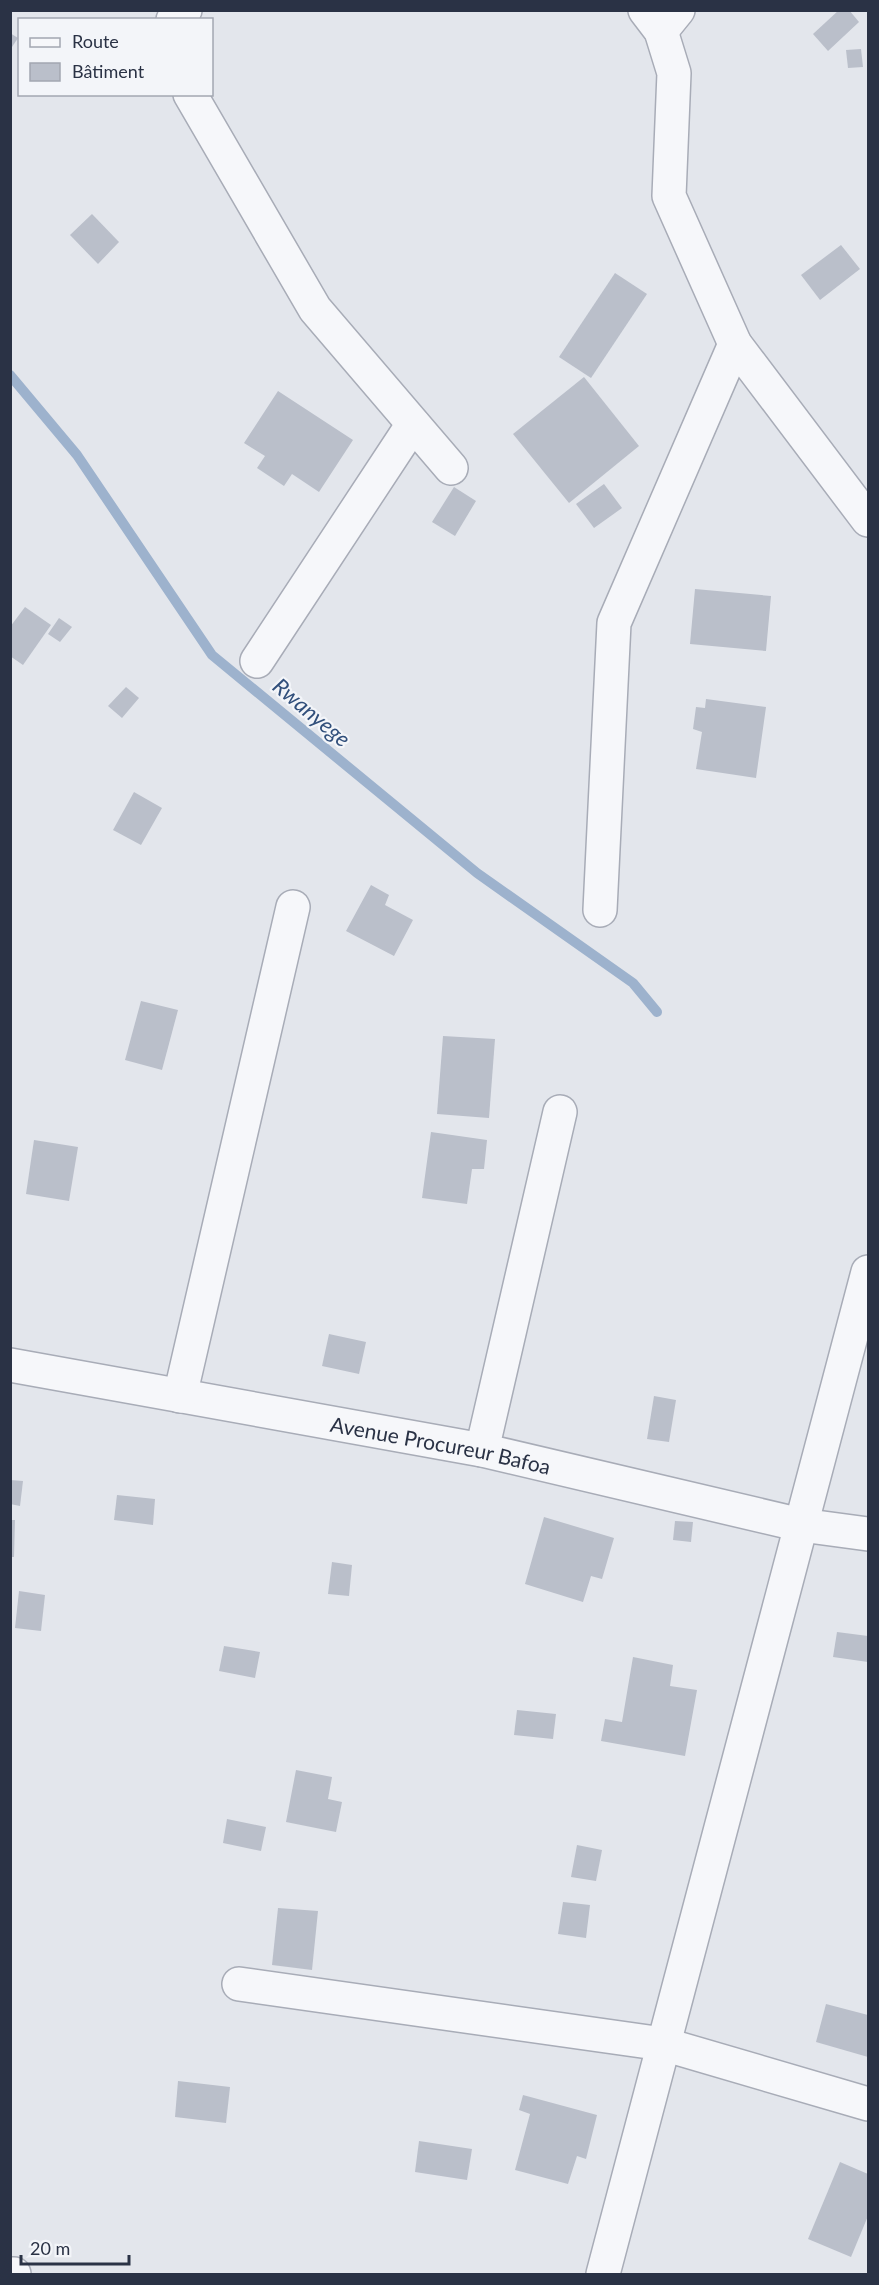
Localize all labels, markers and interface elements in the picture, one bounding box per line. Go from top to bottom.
legend [18,18,213,96]
text: Route [72,30,119,52]
text: Bâtiment [72,60,145,82]
water label: Rwanyege [268,672,356,752]
street label: Avenue Procureur Bafoa [329,1410,553,1478]
scale bar [21,2228,129,2266]
text: 20 m [30,2237,70,2259]

